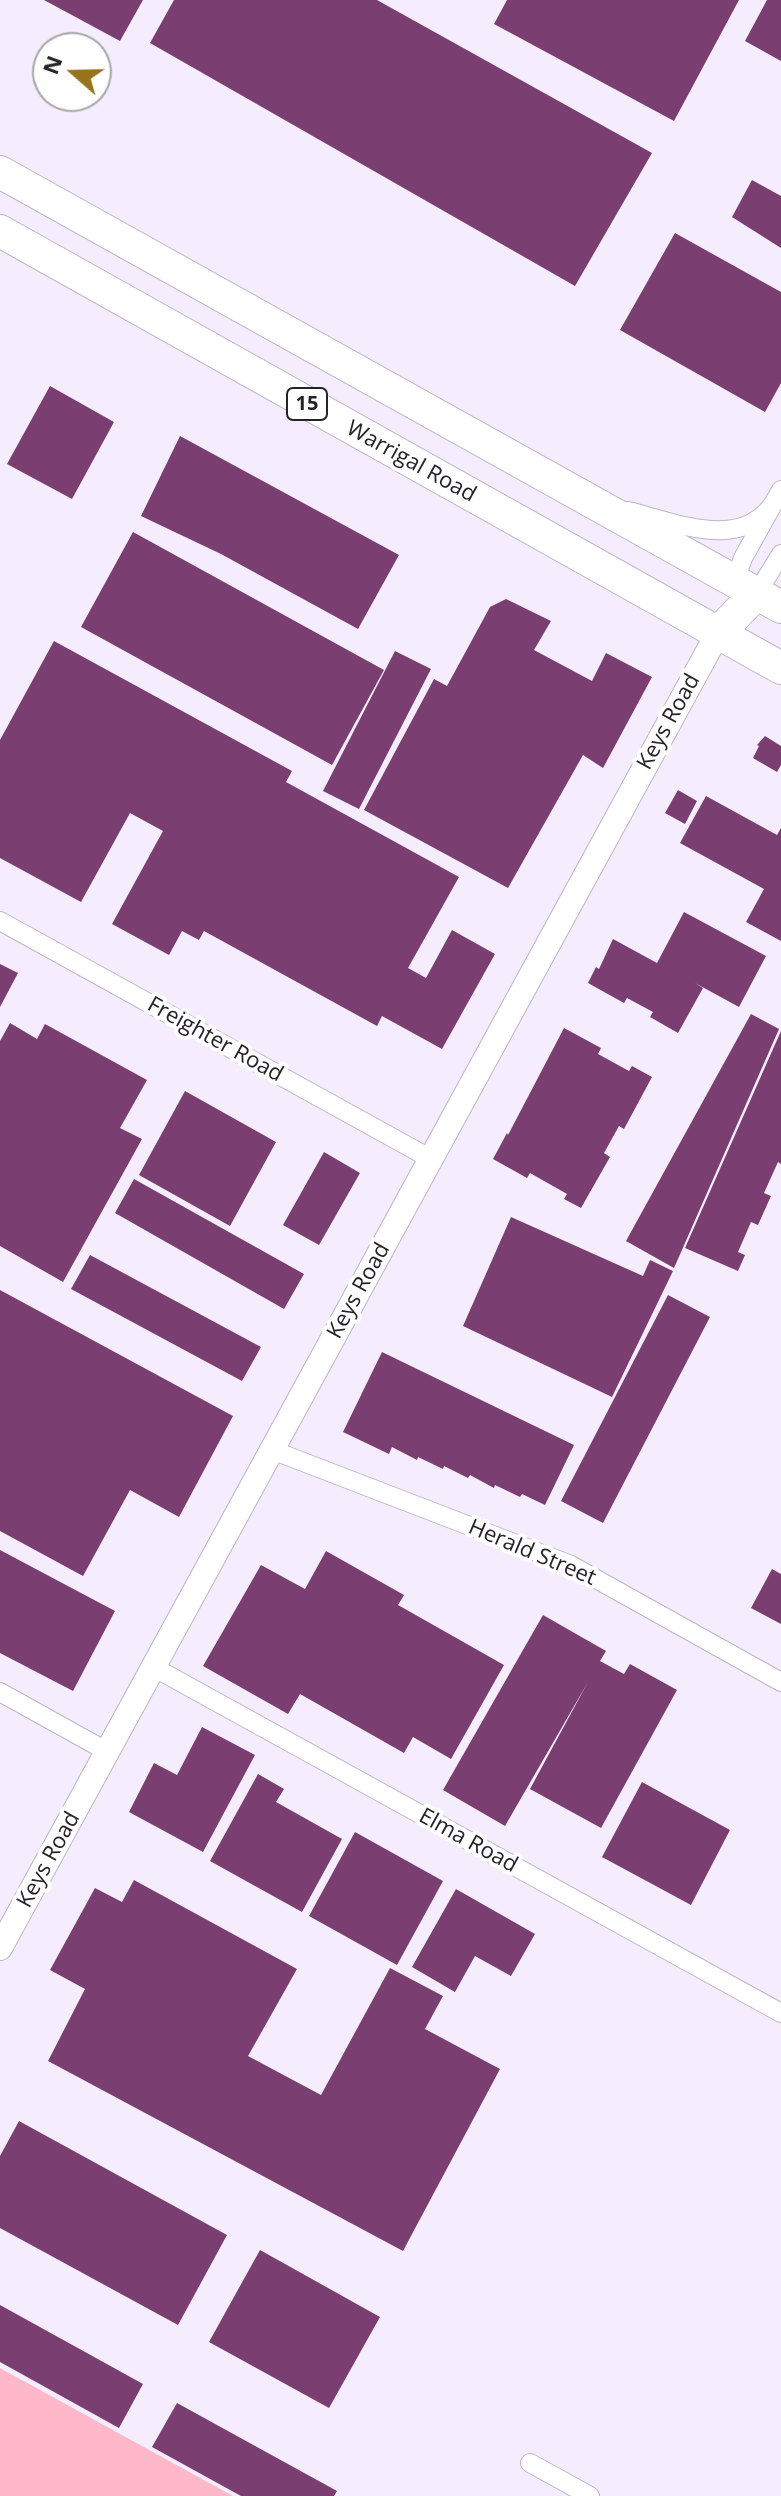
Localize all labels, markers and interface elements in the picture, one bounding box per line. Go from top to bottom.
north arrow [32,32,112,112]
text: N [34,51,68,78]
road number: 15 [287,388,327,420]
street label: Warrigal Road [342,416,480,508]
street label: Keys Road [632,669,706,775]
street label: Freighter Road [143,992,287,1088]
street label: Keys Road [322,1238,396,1344]
street label: Herald Street [464,1514,600,1592]
street label: Elma Road [414,1803,522,1879]
street label: Keys Road [12,1807,86,1913]

